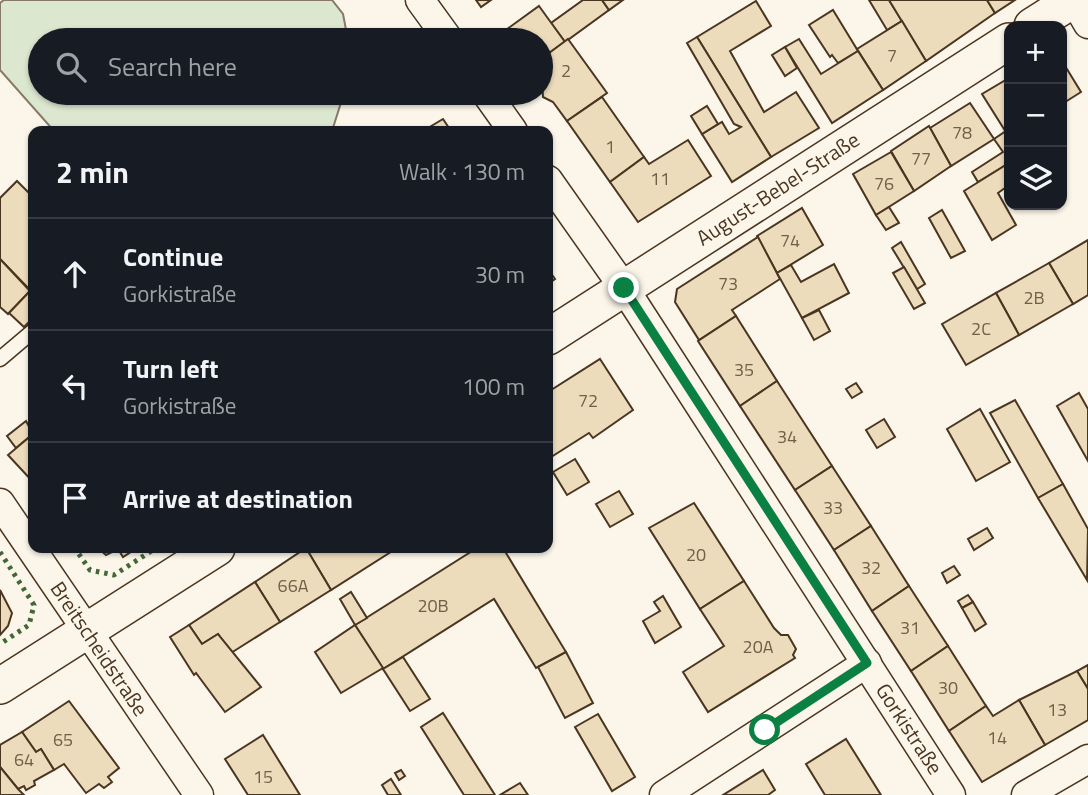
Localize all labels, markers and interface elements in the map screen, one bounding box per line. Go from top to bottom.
map controls [1004,21,1067,210]
button: + [1004,21,1067,84]
search box [28,28,553,105]
house number: 7 [887,42,897,69]
text: Search here [108,47,237,86]
icon: search [52,48,90,86]
house number: 2 [561,57,571,84]
button: − [1004,84,1067,147]
house number: 78 [952,119,972,146]
street label: August-Bebel-Straße [689,123,865,253]
house number: 1 [605,133,615,160]
house number: 77 [911,145,931,172]
button: layers [1004,147,1067,210]
text: 2 min [56,149,129,195]
text: Walk · 130 m [399,154,525,189]
house number: 11 [650,165,670,192]
house number: 76 [874,170,894,197]
house number: 74 [780,227,800,254]
text: Continue [123,237,223,276]
icon: ahead [56,255,94,293]
text: 30 m [475,257,525,292]
house number: 73 [718,270,738,297]
route end [608,272,639,303]
text: Gorkistraße [123,276,236,311]
house number: 2B [1023,284,1045,311]
house number: 2C [971,315,991,342]
text: Turn left [123,349,218,388]
house number: 35 [734,356,754,383]
icon: left [56,367,94,405]
text: 100 m [462,369,525,404]
house number: 72 [578,387,598,414]
text: Gorkistraße [123,388,236,423]
house number: 34 [777,423,797,450]
icon: arrive [56,479,94,517]
text: Arrive at destination [123,479,353,518]
house number: 33 [823,494,843,521]
house number: 20 [686,541,706,568]
house number: 32 [861,554,881,581]
house number: 66A [278,572,309,599]
street label: Breitscheidstraße [43,575,157,722]
house number: 20B [417,592,449,619]
house number: 31 [900,614,920,641]
house number: 20A [743,633,774,660]
house number: 30 [938,674,958,701]
street label: Gorkistraße [868,676,951,781]
house number: 13 [1047,696,1067,723]
route start [749,714,780,745]
house number: 14 [987,724,1007,751]
house number: 65 [53,726,73,753]
house number: 64 [14,746,34,773]
house number: 15 [253,763,273,790]

